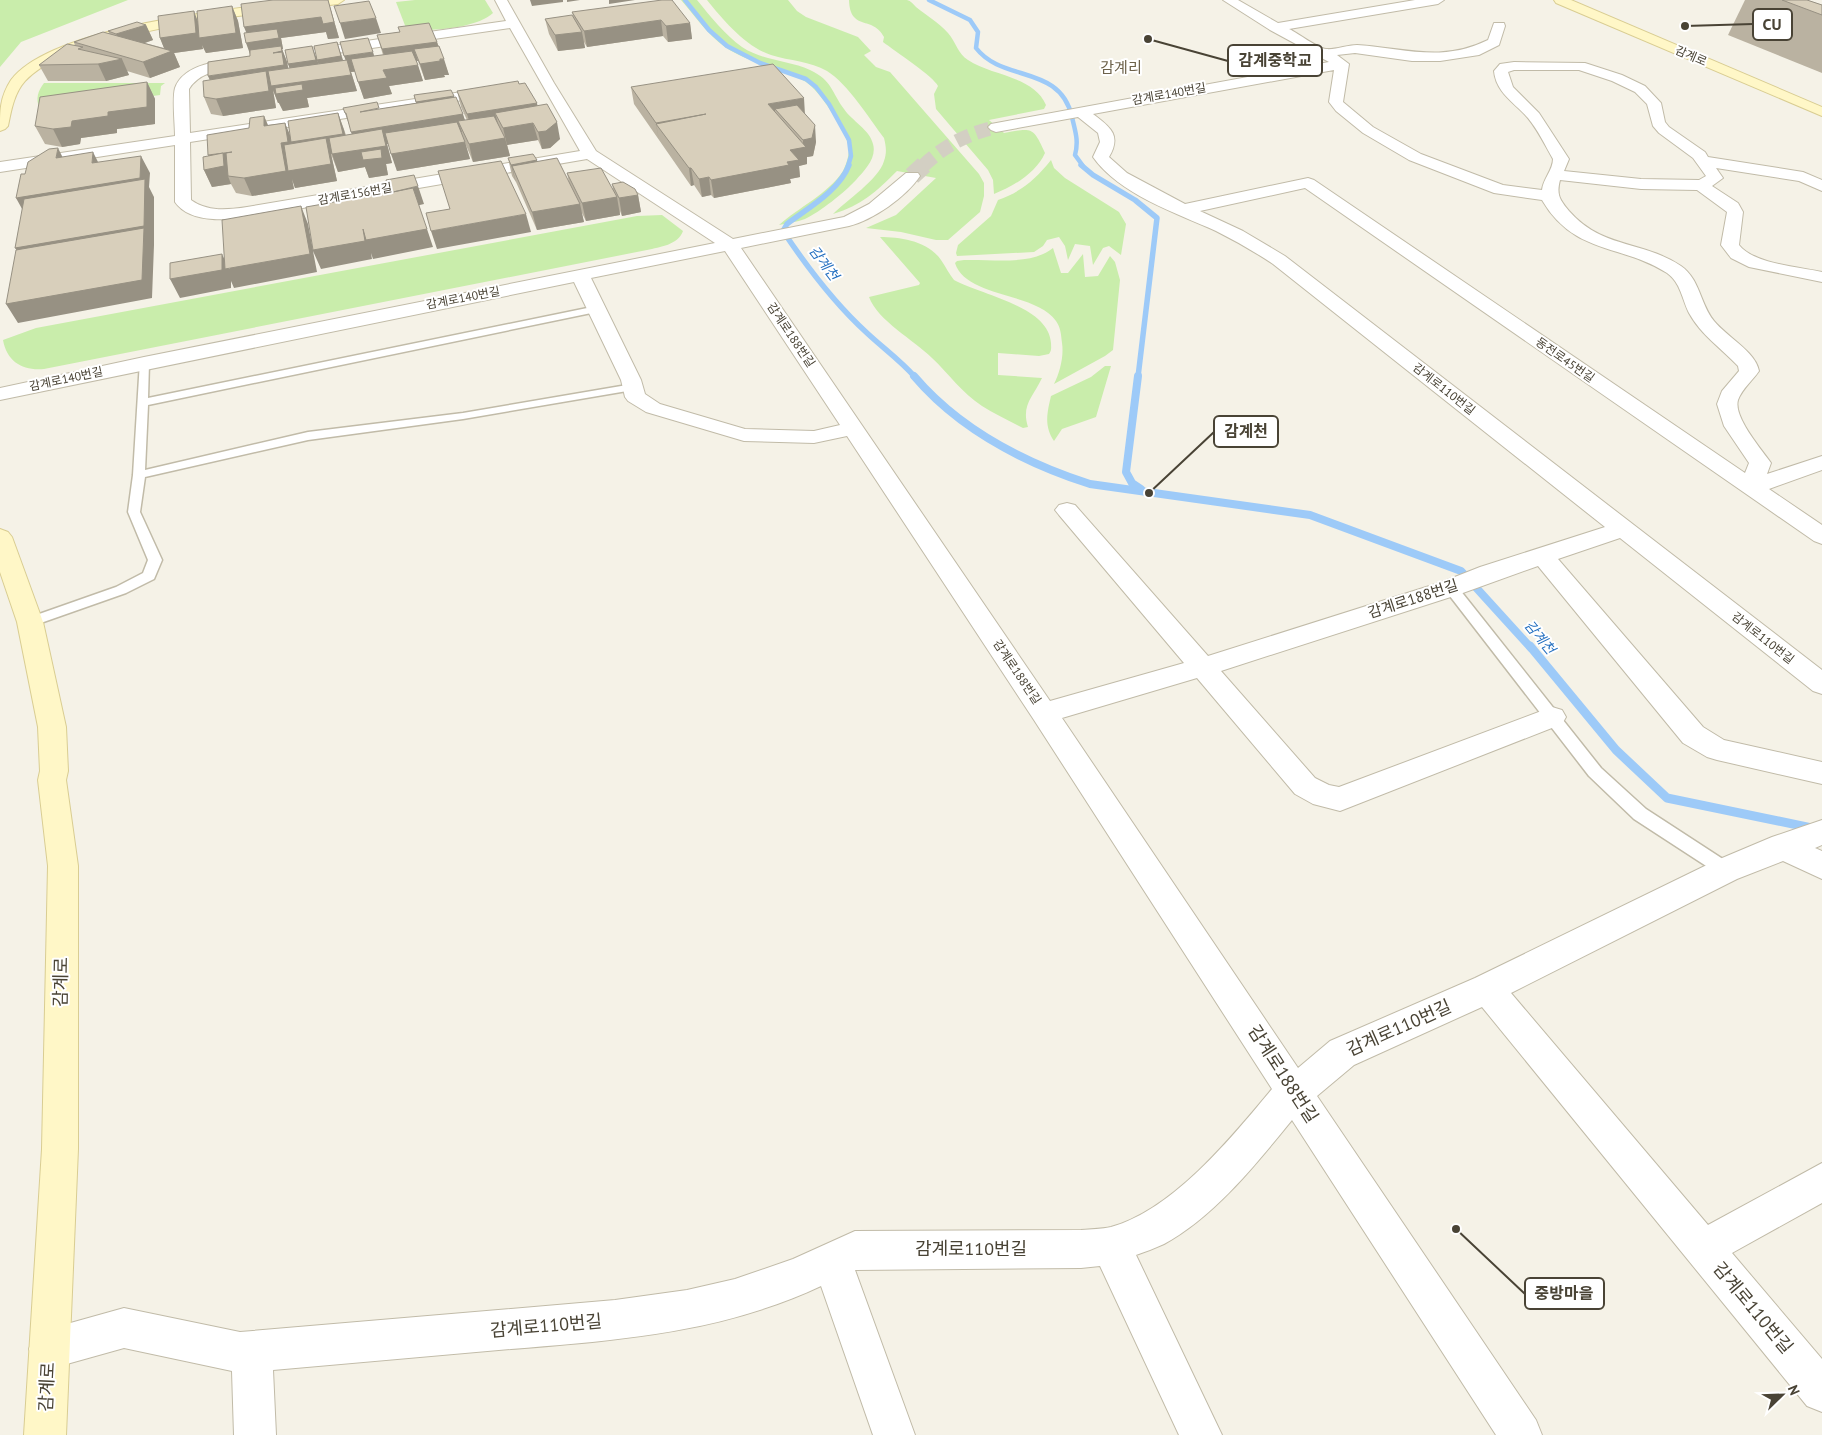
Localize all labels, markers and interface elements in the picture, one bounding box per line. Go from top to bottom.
callout: CU [1753,9,1792,40]
text: CU [1763,14,1781,34]
street label: 감계로 [1673,42,1709,69]
callout: 감계중학교 [1228,45,1322,76]
text: 감계중학교 [1238,50,1312,70]
district label: 감계리 [1100,58,1142,77]
street label: 감계로140번길 [1131,80,1207,107]
street label: 감계로156번길 [317,180,393,207]
water label: 감계천 [805,242,843,285]
street label: 감계로140번길 [425,283,501,312]
street label: 감계로188번길 [764,300,819,370]
street label: 동전로45번길 [1533,334,1598,385]
street label: 감계로110번길 [1410,360,1478,418]
street label: 감계로140번길 [28,363,104,394]
callout: 감계천 [1214,416,1278,447]
text: 감계천 [1224,421,1268,441]
street label: 감계로188번길 [1365,575,1460,622]
street label: 감계로110번길 [1729,609,1797,667]
water label: 감계천 [1521,616,1560,658]
street label: 감계로188번길 [990,637,1045,707]
street label: 감계로 [49,957,72,1007]
street label: 감계로110번길 [1343,994,1455,1061]
street label: 감계로188번길 [1243,1020,1324,1127]
street label: 감계로110번길 [915,1237,1027,1260]
street label: 감계로110번길 [1709,1257,1798,1358]
callout: 중방마을 [1525,1278,1604,1309]
text: 중방마을 [1535,1283,1594,1303]
street label: 감계로110번길 [489,1309,603,1342]
street label: 감계로 [34,1362,59,1412]
north arrow [1757,1370,1807,1420]
text: N [1784,1382,1804,1398]

